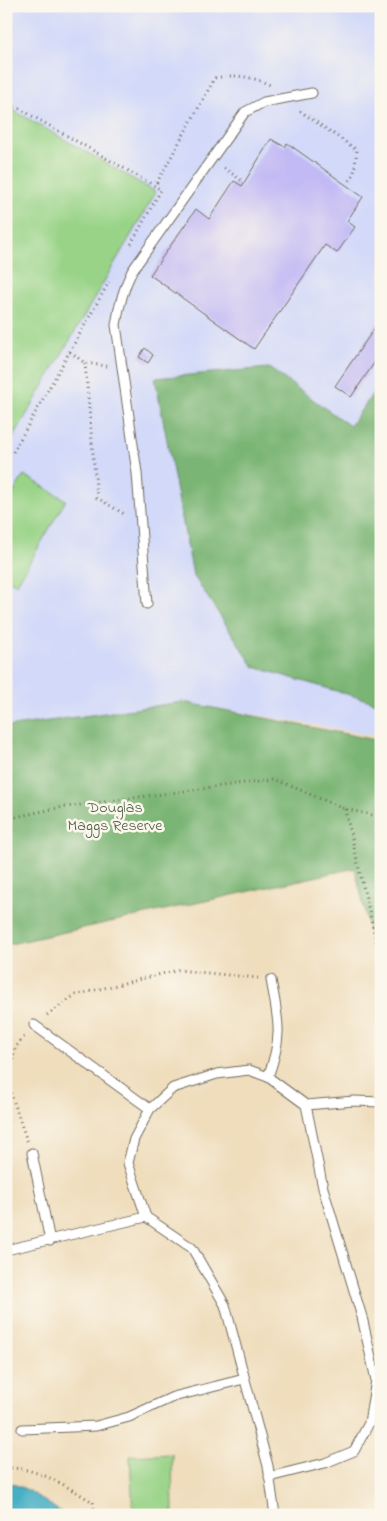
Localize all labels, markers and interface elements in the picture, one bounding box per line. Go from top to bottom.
park label: Douglas Maggs Reserve [67,796,163,838]

